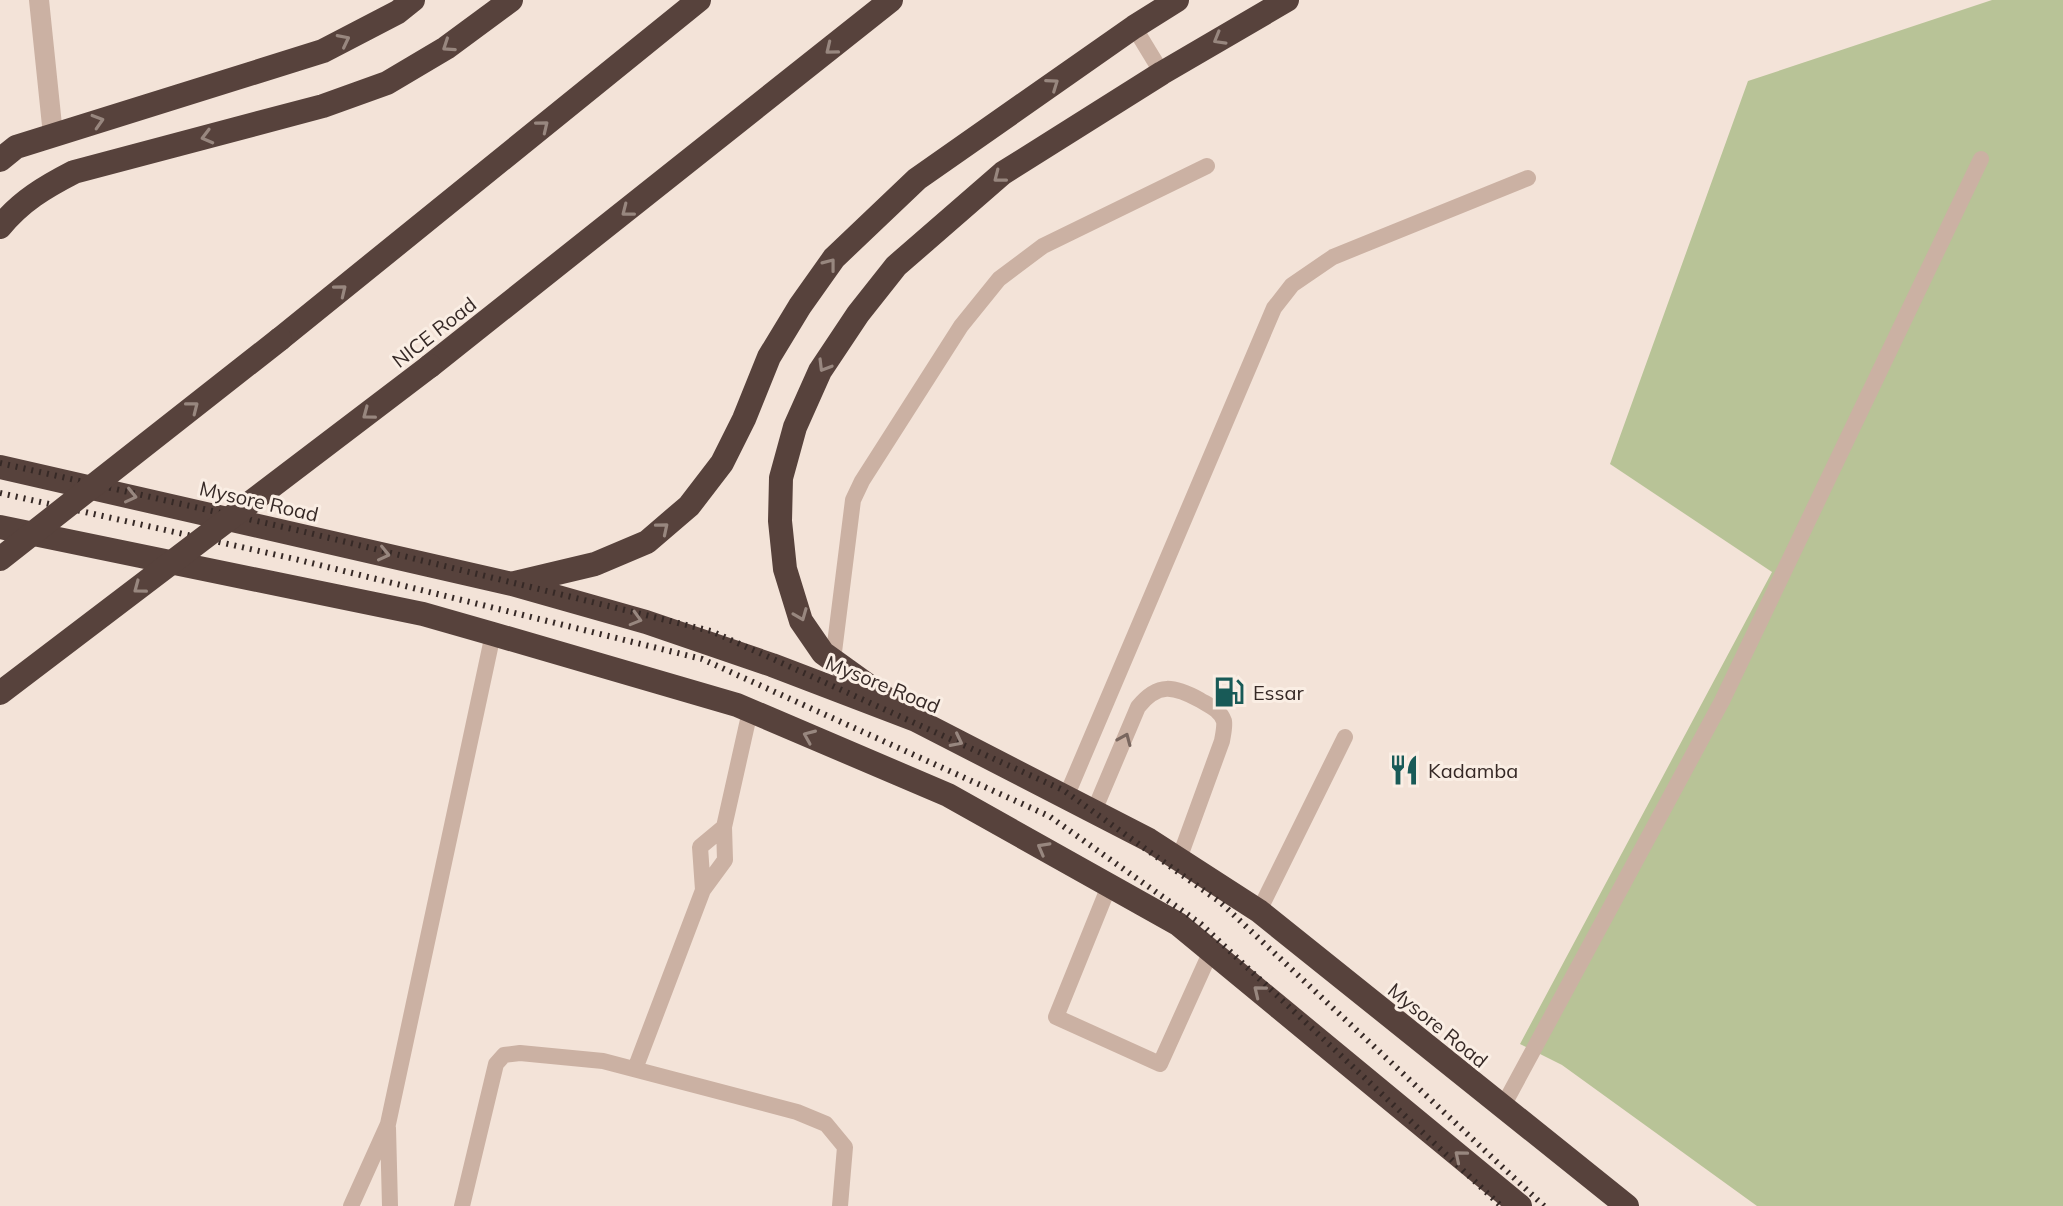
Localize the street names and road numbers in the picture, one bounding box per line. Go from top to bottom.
street label: NICE Road [387,291,481,373]
street label: Mysore Road [197,475,321,527]
street label: Mysore Road [822,650,944,718]
street label: Mysore Road [1383,977,1493,1073]

